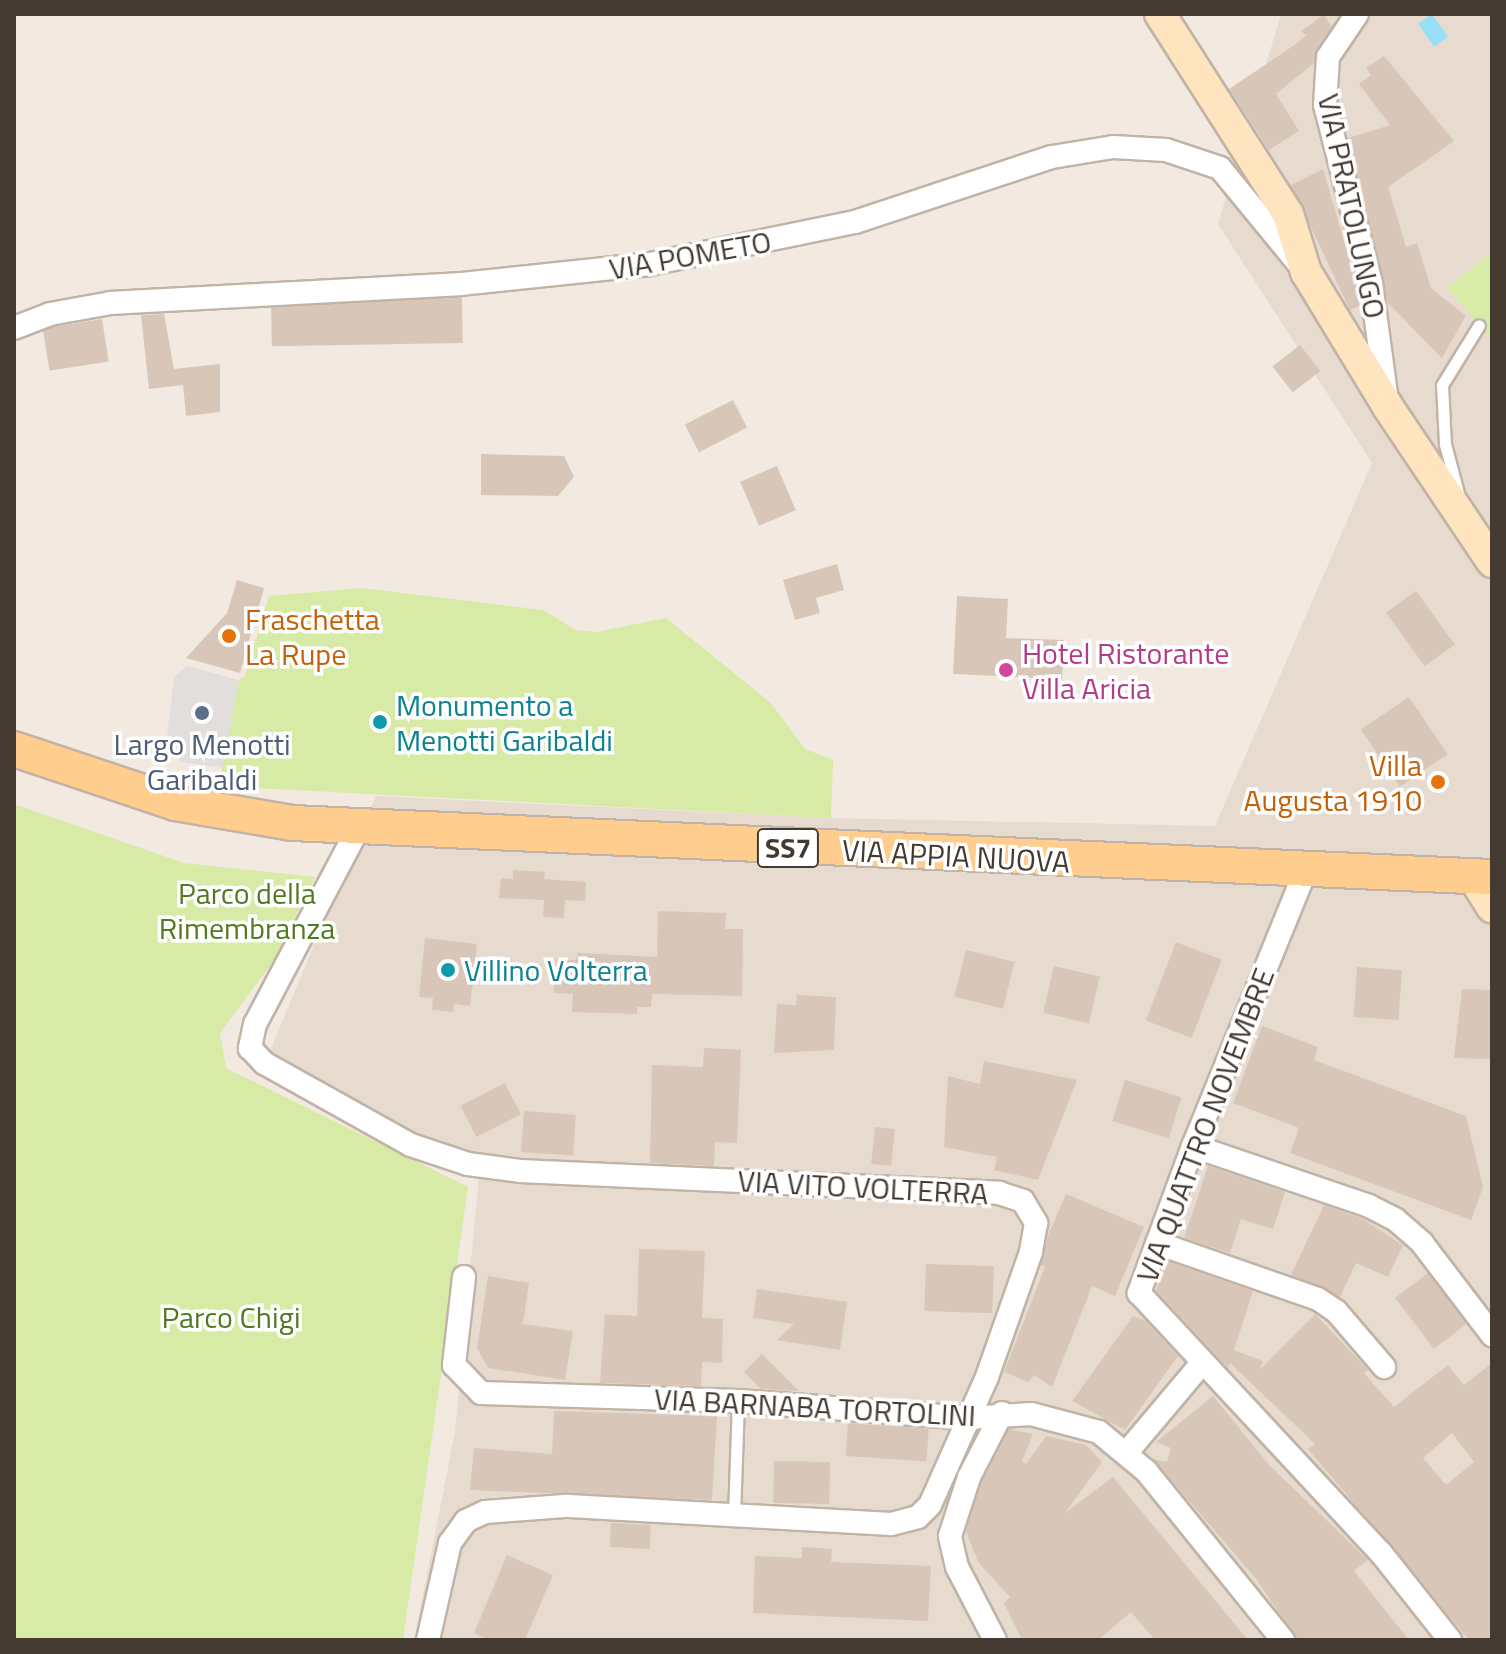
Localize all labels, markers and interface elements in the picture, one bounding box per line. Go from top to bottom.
street label: VIA PRATOLUNGO [1311,90,1393,322]
street label: VIA POMETO [606,223,774,287]
place label: Fraschetta La Rupe [245,601,380,672]
marker: Fraschetta La Rupe [220,627,238,645]
place label: Hotel Ristorante Villa Aricia [1022,635,1230,706]
marker: Hotel Ristorante Villa Aricia [997,661,1015,679]
place label: Monumento a Menotti Garibaldi [396,687,613,758]
marker: Largo Menotti Garibaldi [193,704,211,722]
marker: Monumento a Menotti Garibaldi [371,713,389,731]
place label: Largo Menotti Garibaldi [113,726,291,796]
place label: Villa Augusta 1910 [1244,747,1422,818]
marker: Villa Augusta 1910 [1429,773,1447,791]
road number: SS7 [756,824,820,872]
street label: VIA APPIA NUOVA [841,832,1071,880]
park label: Parco della Rimembranza [159,875,335,946]
place label: Villino Volterra [464,952,648,988]
marker: Villino Volterra [439,961,457,979]
street label: VIA QUATTRO NOVEMBRE [1128,963,1282,1287]
street label: VIA VITO VOLTERRA [737,1162,989,1212]
park label: Parco Chigi [161,1299,301,1335]
street label: VIA BARNABA TORTOLINI [653,1381,977,1433]

